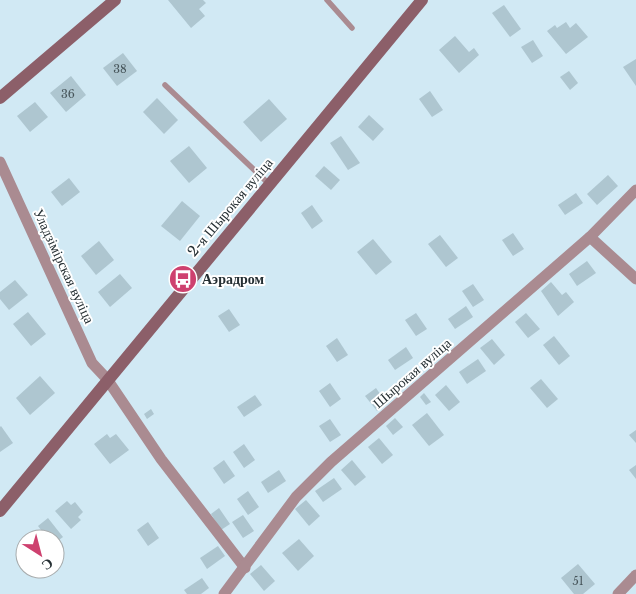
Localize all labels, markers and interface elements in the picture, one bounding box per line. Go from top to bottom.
house number: 38 [113,62,127,76]
house number: 36 [61,87,75,101]
street label: 2-я Шырокая вуліца [183,153,277,260]
street label: Уладзімірская вуліца [30,206,99,327]
bus stop icon: Аэрадром [168,264,198,294]
place label: Аэрадром [202,270,265,288]
street label: Шырокая вуліца [369,334,455,412]
north arrow [15,529,65,579]
text: С [38,554,57,575]
house number: 51 [572,574,584,588]

